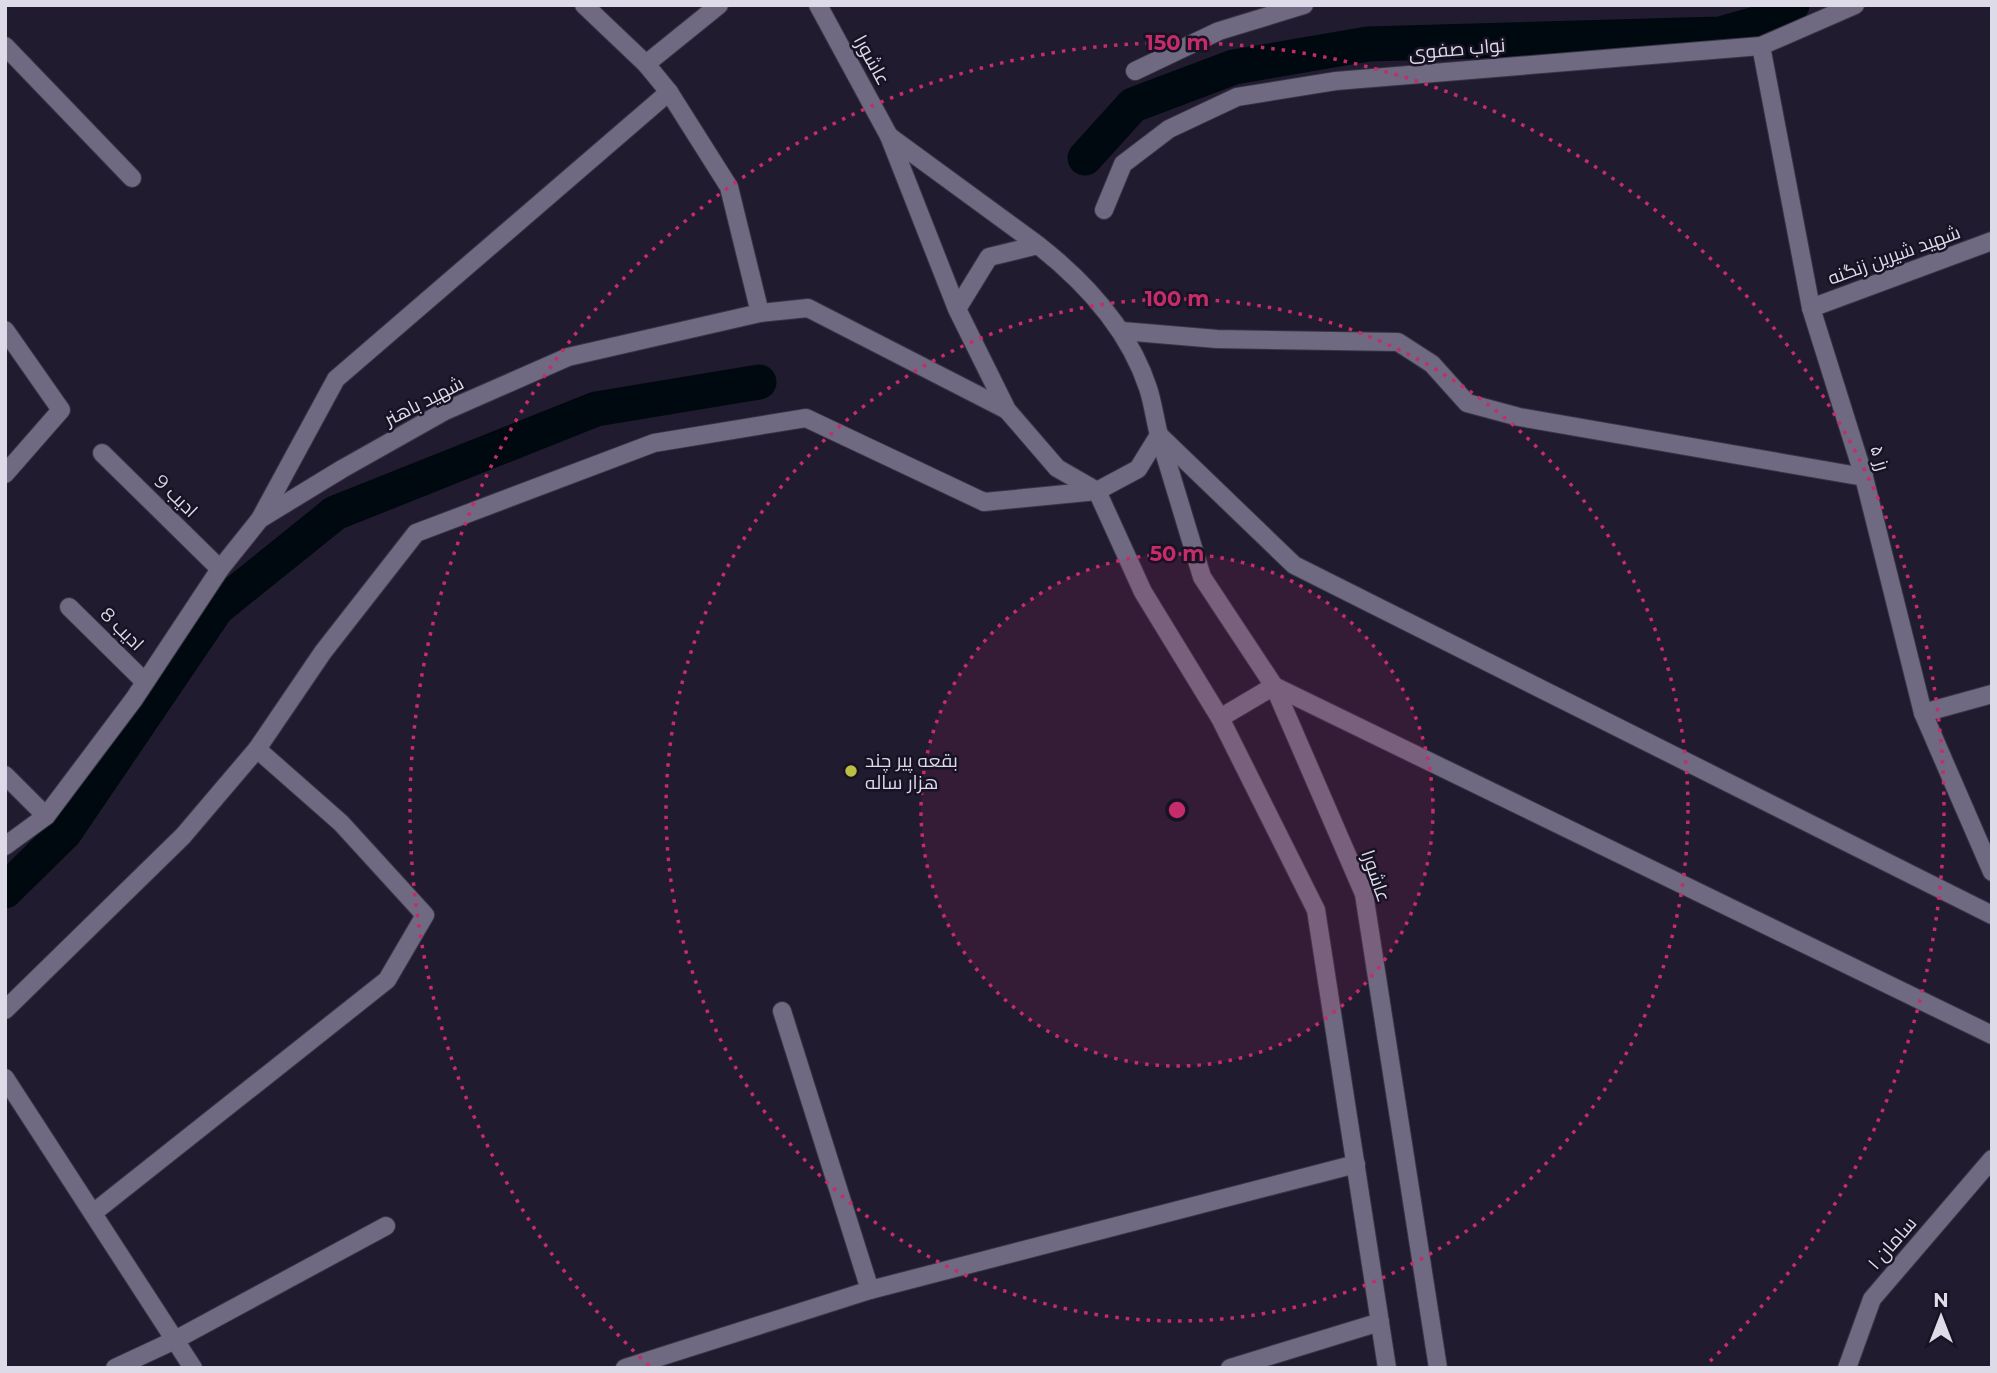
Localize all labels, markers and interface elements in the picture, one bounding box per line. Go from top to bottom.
text: 150 m [1146,30,1208,55]
street label: عاشورا [849,31,895,89]
street label: نواب صفوی [1408,33,1506,65]
street label: شهید شیرین زنگنه [1825,220,1963,290]
text: 100 m [1145,286,1209,311]
street label: شهید باهنر [380,371,468,431]
street label: رز ۵ [1865,443,1895,473]
street label: ادیب 9 [150,470,202,522]
text: 50 m [1150,541,1204,566]
street label: ادیب 8 [95,602,149,656]
place label: بقعه پیر چند هزار ساله [865,749,958,794]
marker: بقعه پیر چند هزار ساله [843,763,859,779]
centre of rings [1165,798,1189,822]
street label: عاشورا [1356,847,1396,905]
street label: سامان ۱ [1863,1212,1921,1274]
north arrow [1906,1282,1976,1352]
text: N [1933,1289,1949,1312]

